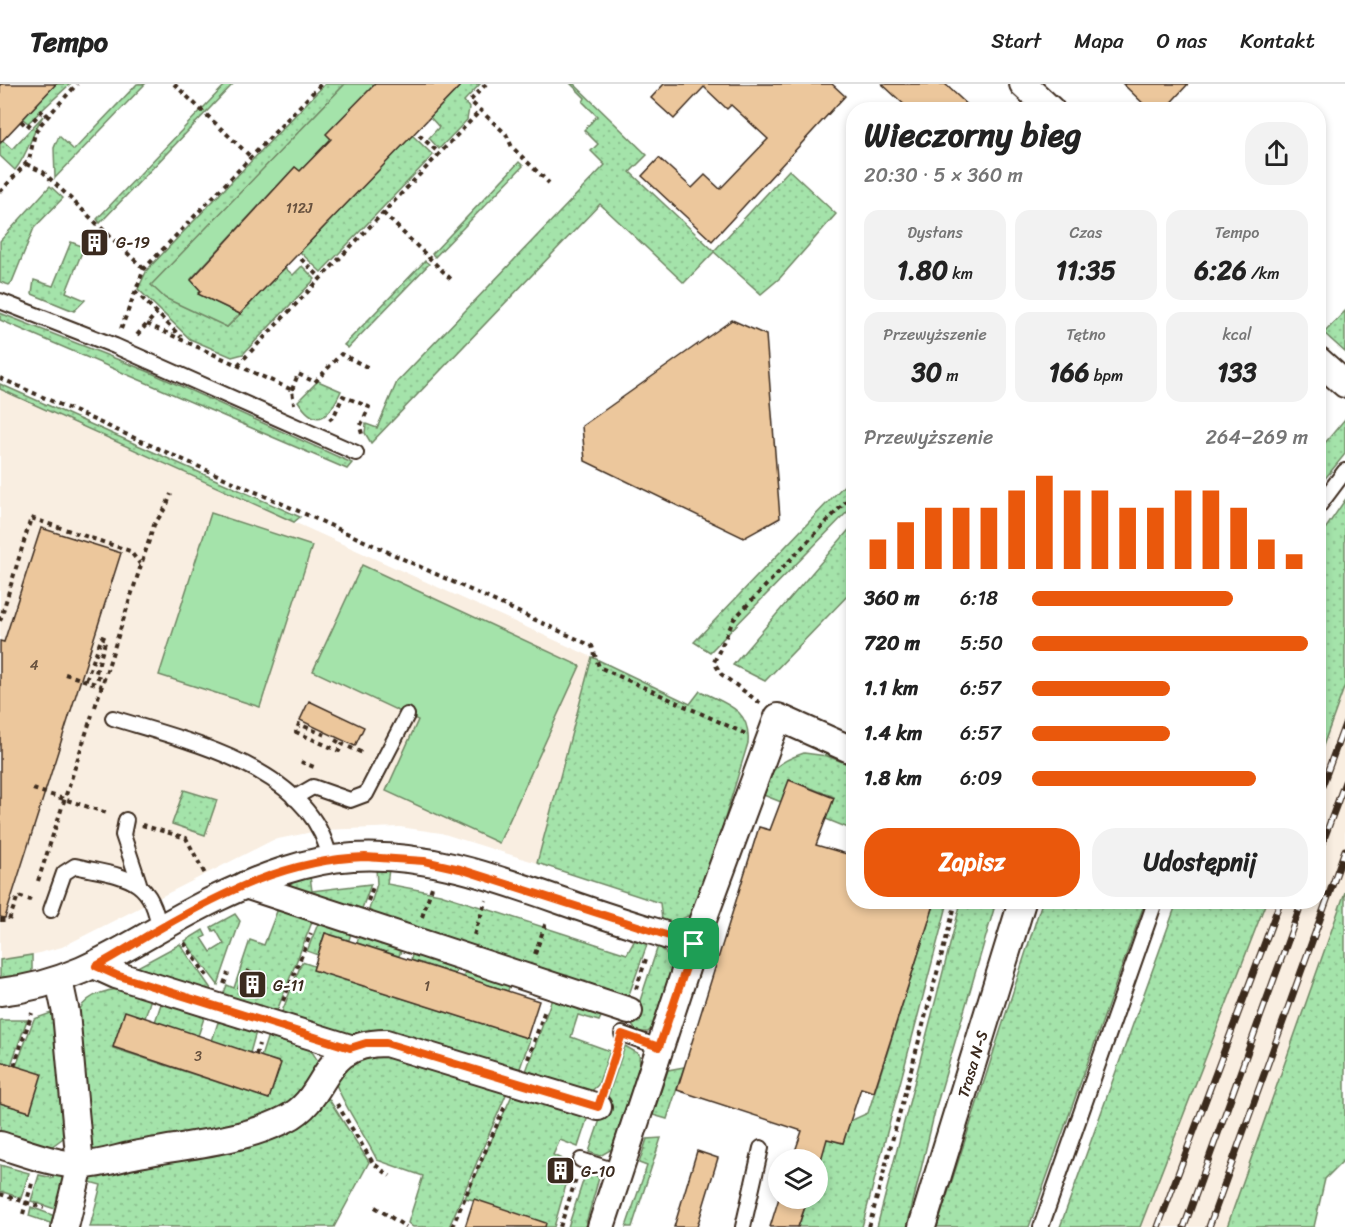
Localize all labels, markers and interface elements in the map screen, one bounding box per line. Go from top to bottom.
text: Tempo [30,17,108,66]
text: Start [991,22,1041,60]
text: Mapa [1074,22,1124,60]
text: O nas [1157,22,1207,60]
text: Kontakt [1240,22,1315,60]
text: Wieczorny bieg [864,106,1081,164]
button: share [1245,122,1308,185]
text: 20:30 · 5 × 360 m [864,158,1023,193]
house number: 112J [286,196,313,221]
text: Dystans [907,218,963,247]
text: Czas [1070,218,1102,247]
text: Tempo [1215,218,1259,247]
building icon: G-19 [79,226,111,258]
place label: G-19 [116,228,150,257]
text: 1.80 [897,247,948,293]
text: 11:35 [1056,247,1116,293]
text: 6:26 [1194,247,1247,293]
text: km [948,259,973,288]
text: /km [1247,259,1280,288]
text: Przewyższenie [883,320,987,349]
text: Tętno [1066,320,1106,349]
text: kcal [1222,320,1252,349]
text: 30 [911,349,942,395]
text: 166 [1049,349,1090,395]
text: 133 [1217,349,1257,395]
text: m [942,361,959,390]
text: bpm [1090,361,1123,390]
text: Przewyższenie [864,420,993,455]
text: 264–269 m [1206,420,1308,455]
text: 360 m [864,581,920,616]
text: 6:18 [960,581,998,616]
text: 720 m [864,626,920,661]
text: 5:50 [960,626,1003,661]
house number: 4 [30,653,39,678]
text: 1.1 km [864,671,918,706]
text: 6:57 [960,671,1001,706]
text: 1.4 km [864,716,922,751]
text: 6:57 [960,716,1001,751]
text: 1.8 km [864,761,922,796]
text: 6:09 [960,761,1002,796]
button: Zapisz [864,828,1080,897]
button: Udostępnij [1092,828,1308,897]
pin [668,918,719,969]
icon: arrive [677,927,710,960]
building icon: G-11 [236,969,268,1001]
place label: G-11 [273,971,304,1000]
house number: 1 [424,974,430,999]
street label: Trasa N-S [949,1027,997,1101]
house number: 3 [194,1044,202,1069]
map controls [768,1149,828,1209]
button: layers [768,1149,828,1209]
building icon: G-10 [544,1155,576,1187]
place label: G-10 [581,1157,615,1186]

